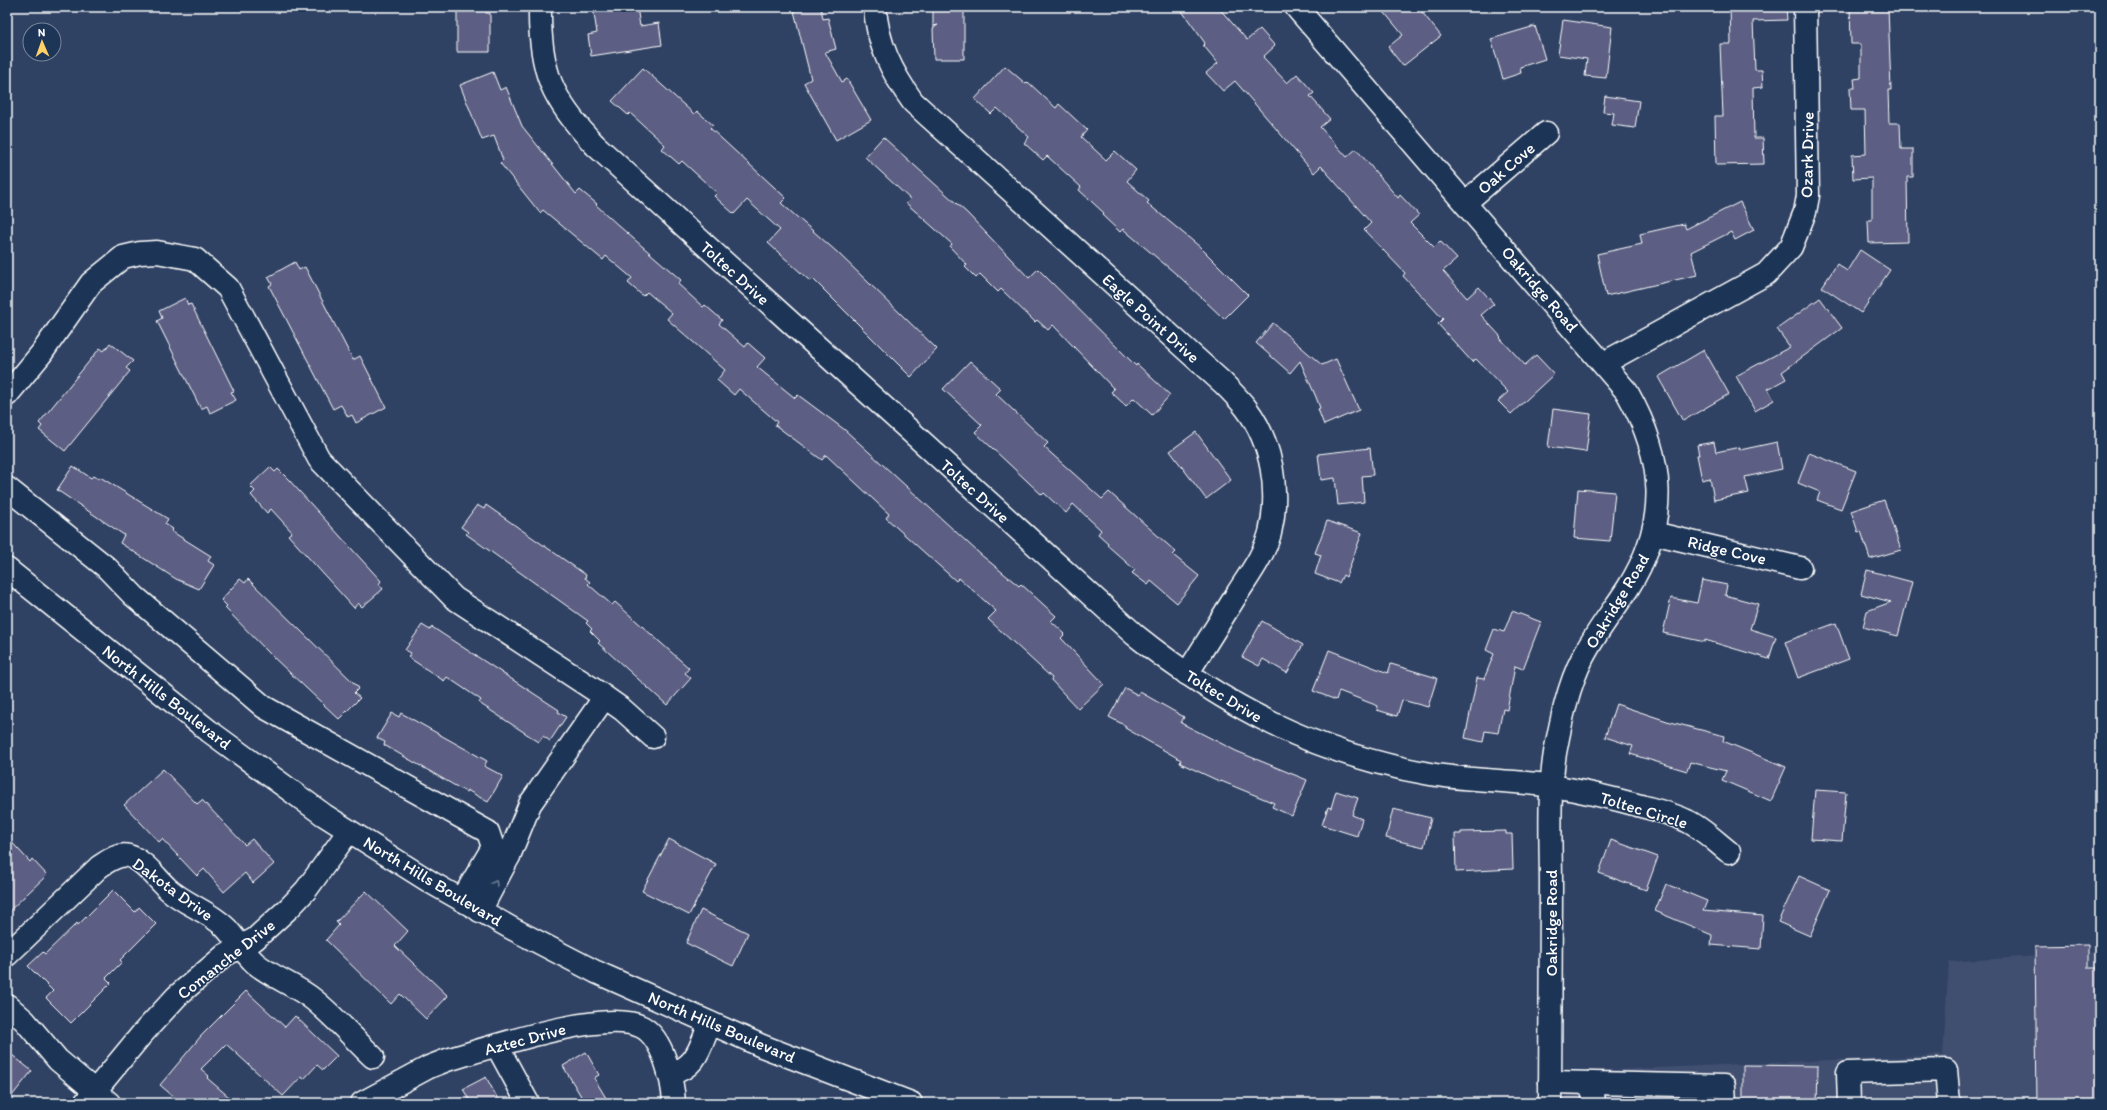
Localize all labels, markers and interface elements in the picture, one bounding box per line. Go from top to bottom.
north arrow [22,22,62,62]
text: N [38,26,46,39]
street label: Ozark Drive [1796,112,1818,198]
street label: Oak Cove [1473,138,1539,198]
street label: Toltec Drive [696,237,774,309]
street label: Oakridge Road [1497,242,1583,336]
street label: Eagle Point Drive [1098,269,1204,367]
street label: Toltec Drive [936,455,1014,527]
street label: Ridge Cove [1686,531,1768,569]
street label: Oakridge Road [1581,550,1653,652]
street label: North Hills Boulevard [98,640,236,754]
street label: Toltec Drive [1182,665,1266,727]
street label: Toltec Circle [1598,787,1690,833]
street label: North Hills Boulevard [360,832,506,931]
street label: Dakota Drive [129,853,217,925]
street label: Oakridge Road [1541,870,1561,976]
one-way arrow [490,880,497,887]
street label: Comanche Drive [173,915,279,1003]
street label: North Hills Boulevard [645,987,799,1067]
street label: Aztec Drive [482,1019,568,1059]

